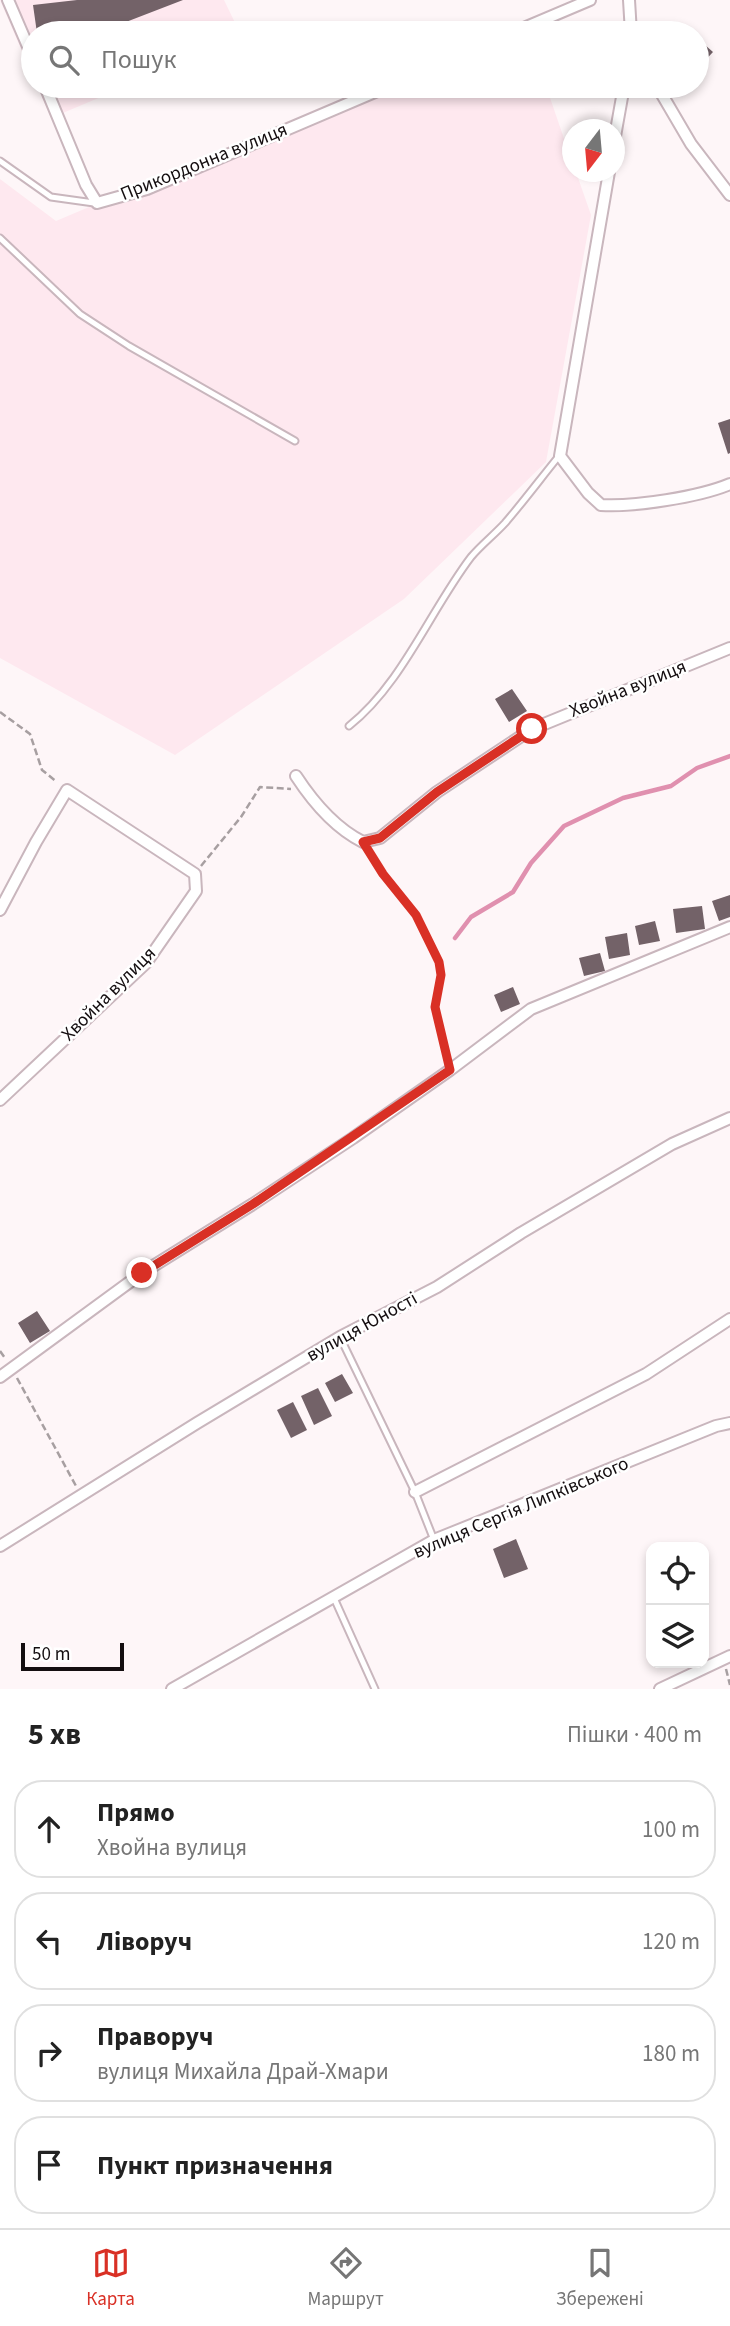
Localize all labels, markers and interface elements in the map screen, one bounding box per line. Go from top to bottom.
search box [21,21,709,98]
icon: search [45,41,83,79]
text: Пошук [101,41,176,78]
street label: Прикордонна вулиця [116,116,292,208]
north arrow [562,119,625,182]
street label: Хвойна вулиця [565,653,691,725]
route start [516,713,547,744]
street label: Хвойна вулиця [56,941,162,1047]
route end [126,1257,157,1288]
street label: вулиця Юності [301,1285,423,1369]
street label: вулиця Сергія Липківського [409,1450,633,1566]
map controls [646,1542,709,1668]
button: locate [646,1542,709,1605]
button: layers [646,1605,709,1668]
scale bar [21,1640,124,1672]
text: 50 m [32,1641,70,1668]
text: 5 хв [28,1713,81,1756]
text: Пішки · 400 m [567,1718,702,1751]
text: Прямо [97,1794,175,1831]
icon: ahead [30,1810,68,1848]
text: 100 m [642,1813,700,1846]
text: Хвойна вулиця [97,1831,247,1864]
icon: left [30,1922,68,1960]
text: Ліворуч [97,1923,192,1960]
text: 120 m [642,1925,700,1958]
text: Праворуч [97,2018,213,2055]
icon: right [30,2034,68,2072]
text: 180 m [642,2037,700,2070]
text: вулиця Михайла Драй-Хмари [97,2055,389,2088]
icon: arrive [30,2146,68,2184]
text: Пункт призначення [97,2147,333,2184]
tab: Карта [86,2244,135,2313]
tab: Маршрут [307,2244,384,2313]
tab: Збережені [556,2244,644,2313]

